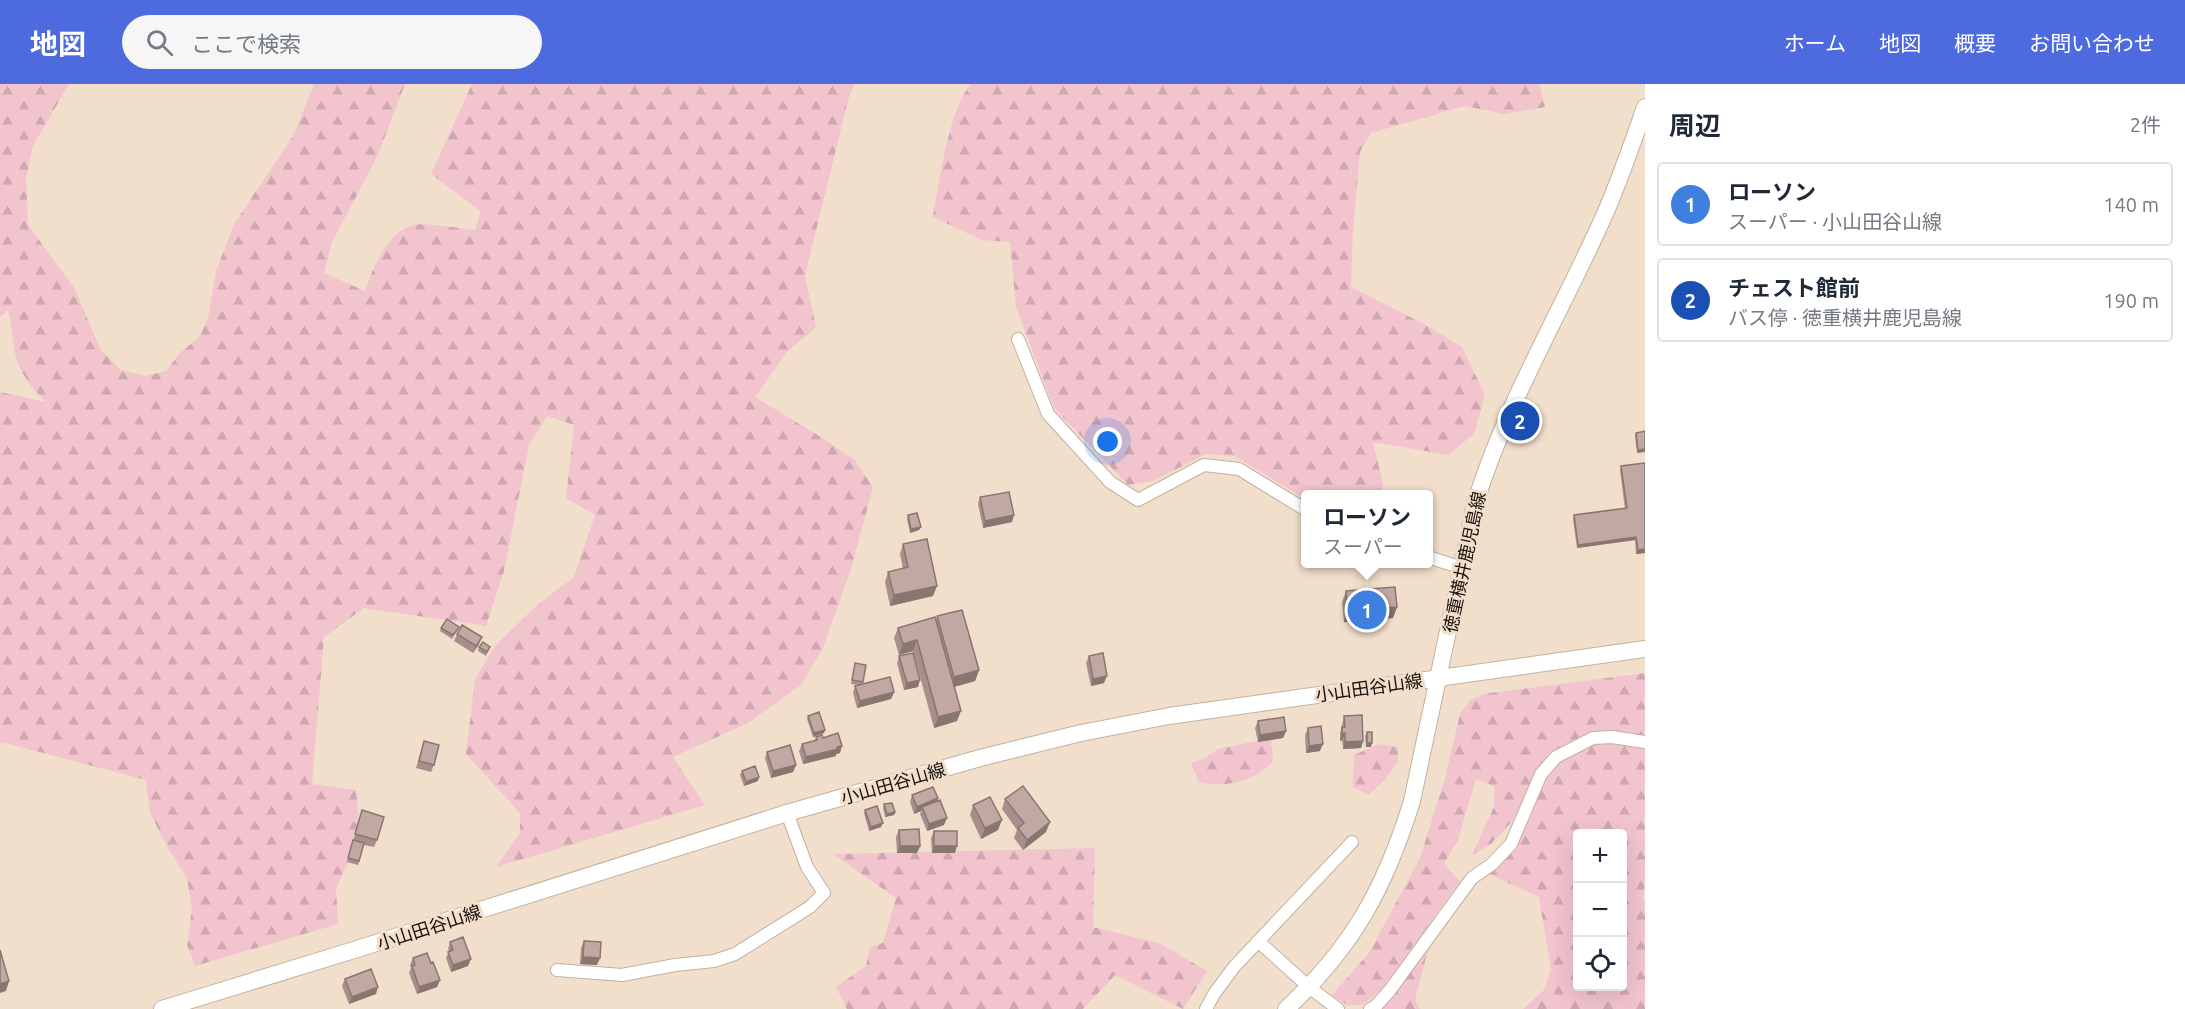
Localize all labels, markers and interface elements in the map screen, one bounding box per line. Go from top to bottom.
search box [122,15,542,69]
icon: search [143,26,176,59]
text: 地図 [30,28,86,59]
text: ここで検索 [191,31,301,56]
text: ホーム [1784,31,1846,55]
text: 地図 [1879,31,1921,55]
text: 概要 [1954,31,1996,55]
text: お問い合わせ [2029,31,2155,55]
text: 周辺 [1669,111,1721,140]
text: 2件 [2130,113,2161,136]
text: ローソン [1728,179,1816,204]
text: 1 [1685,193,1696,216]
text: 140 m [2103,193,2159,216]
text: スーパー · 小山田谷山線 [1728,210,1942,233]
text: チェスト館前 [1728,275,1860,300]
text: 2 [1685,289,1696,312]
text: 190 m [2103,289,2159,312]
text: バス停 · 徳重横井鹿児島線 [1728,306,1962,329]
pin: 2 [1500,398,1540,444]
your location [1093,427,1122,456]
street label: 徳重横井鹿児島線 [1439,489,1489,635]
popup [1301,490,1433,568]
text: ローソン [1323,504,1411,529]
text: スーパー [1323,535,1403,558]
pin: 1 [1348,588,1386,632]
street label: 小山田谷山線 [1314,670,1424,704]
street label: 小山田谷山線 [838,759,948,807]
map controls [1573,829,1627,991]
button: + [1573,829,1627,883]
button: − [1573,883,1627,937]
street label: 小山田谷山線 [375,901,483,953]
button: locate [1573,937,1627,991]

